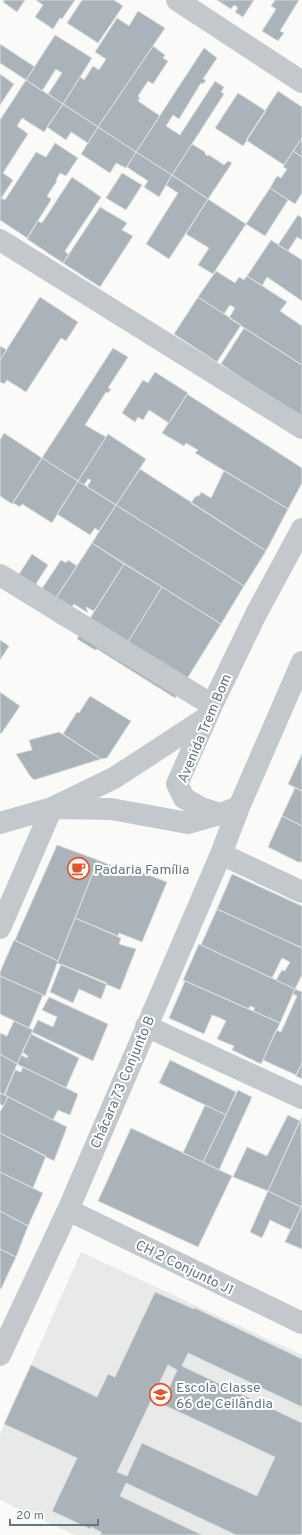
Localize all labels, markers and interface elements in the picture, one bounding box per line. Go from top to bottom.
street label: Avenida Trem Bom [175,672,236,786]
cafe icon: Padaria Família [66,856,92,882]
place label: Padaria Família [94,862,189,879]
street label: Chácara 73 Conjunto B [88,1014,159,1152]
street label: CH 2 Conjunto J1 [132,1237,236,1300]
place label: Escola Classe 66 de Ceilândia [176,1380,273,1413]
school or university icon: Escola Classe 66 de Ceilândia [147,1382,173,1408]
scale bar [10,1501,98,1527]
text: 20 m [16,1508,44,1524]

